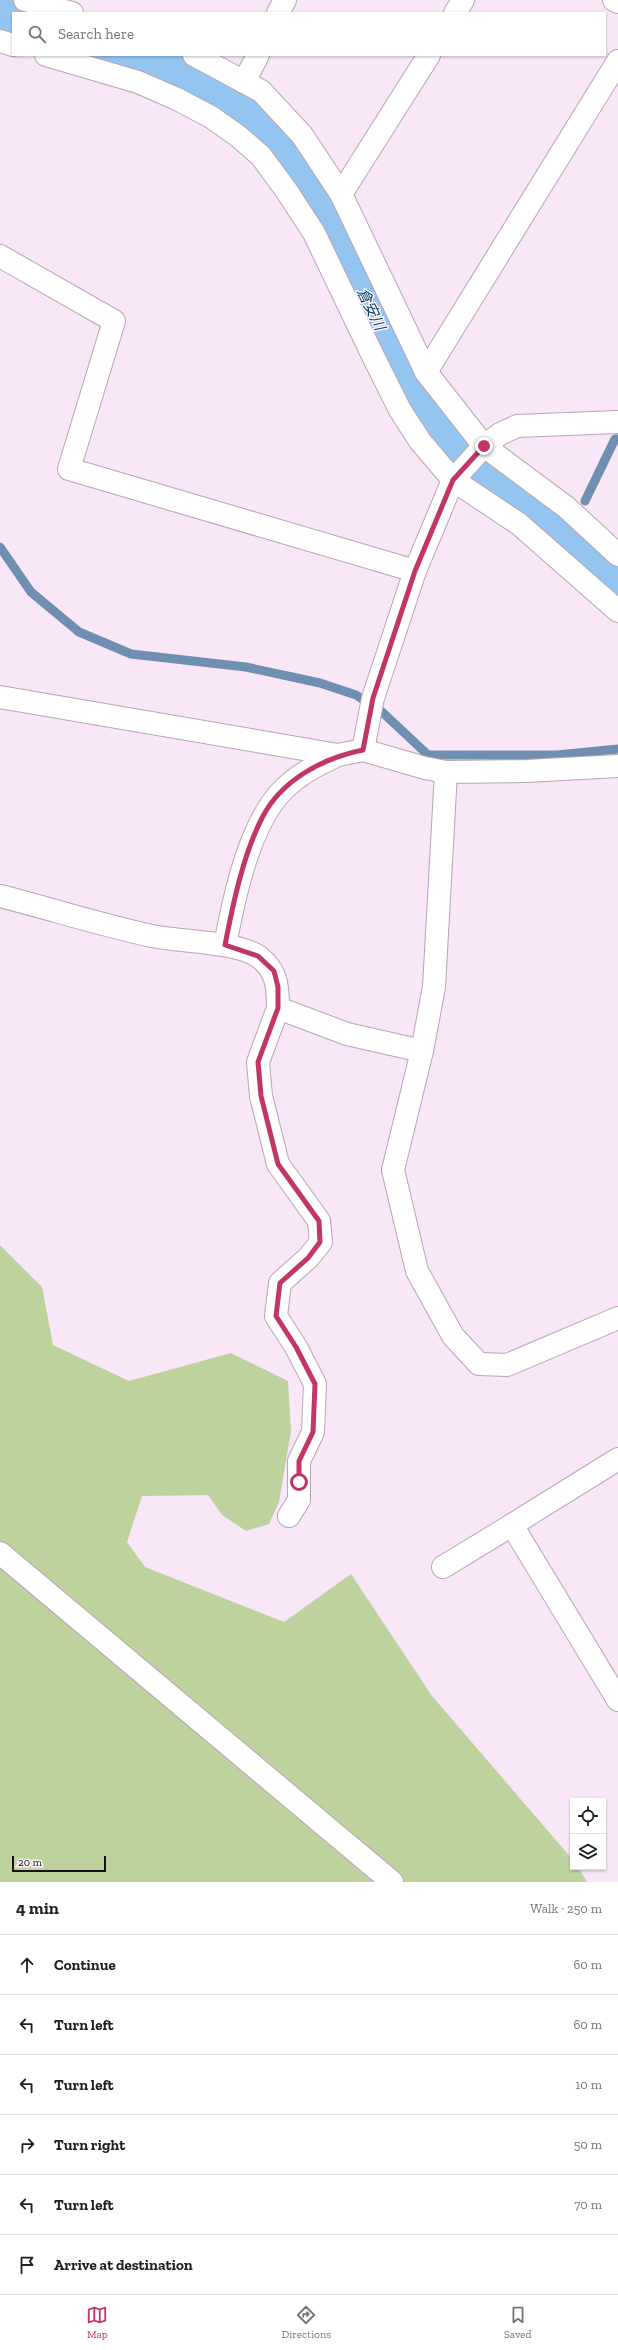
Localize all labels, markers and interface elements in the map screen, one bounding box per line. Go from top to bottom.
search box [12,12,606,56]
icon: search [26,23,48,45]
text: Search here [58,25,134,43]
water label: 倉安川 [353,285,390,335]
route end [475,437,493,455]
route start [290,1473,308,1491]
map controls [570,1798,606,1870]
button: locate [570,1798,606,1834]
button: layers [570,1834,606,1870]
scale bar [12,1854,106,1873]
text: 20 m [18,1856,42,1869]
text: 4 min [16,1898,59,1918]
text: Walk · 250 m [530,1901,602,1916]
icon: ahead [16,1954,38,1976]
text: Continue [54,1956,116,1974]
text: 60 m [573,1957,602,1972]
icon: left [16,2014,38,2036]
text: Turn left [54,2016,114,2034]
text: 60 m [573,2017,602,2032]
icon: left [16,2074,38,2096]
text: Turn left [54,2076,114,2094]
text: 10 m [575,2077,602,2092]
icon: right [16,2134,38,2156]
text: Turn right [54,2136,125,2154]
text: 50 m [574,2137,602,2152]
icon: left [16,2194,38,2216]
text: Turn left [54,2196,114,2214]
text: 70 m [574,2197,602,2212]
icon: arrive [16,2254,38,2276]
text: Arrive at destination [54,2256,193,2274]
tab: Map [86,2304,108,2341]
tab: Directions [281,2304,331,2341]
tab: Saved [504,2304,532,2341]

